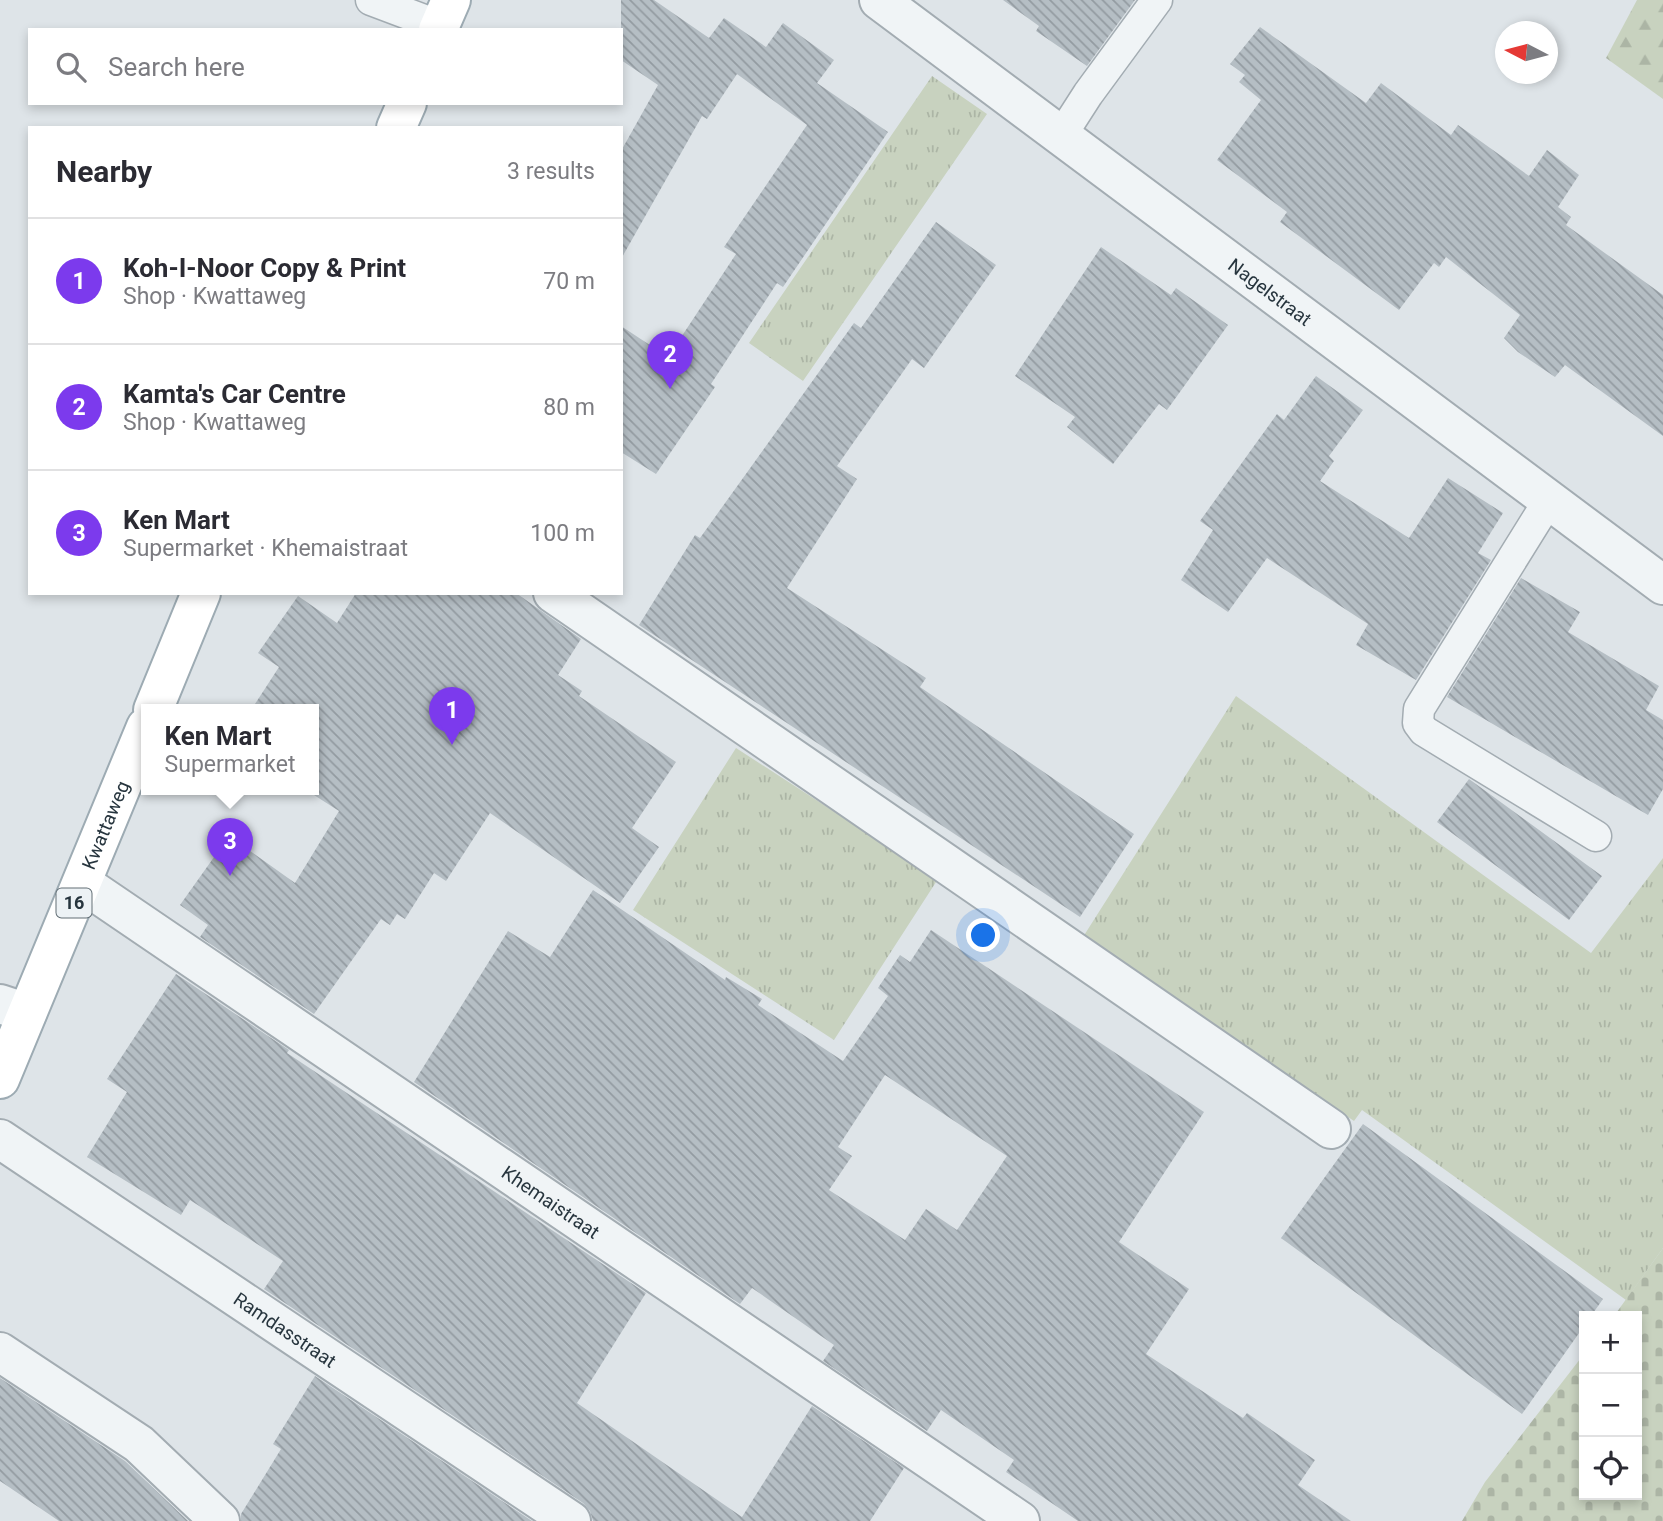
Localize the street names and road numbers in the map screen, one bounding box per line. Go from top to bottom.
street label: Nagelstraat [1224,254,1316,331]
street label: Kwattaweg [77,777,134,873]
road number: 16 [56,888,92,918]
street label: Khemaistraat [497,1161,604,1244]
street label: Ramdasstraat [229,1288,340,1373]

